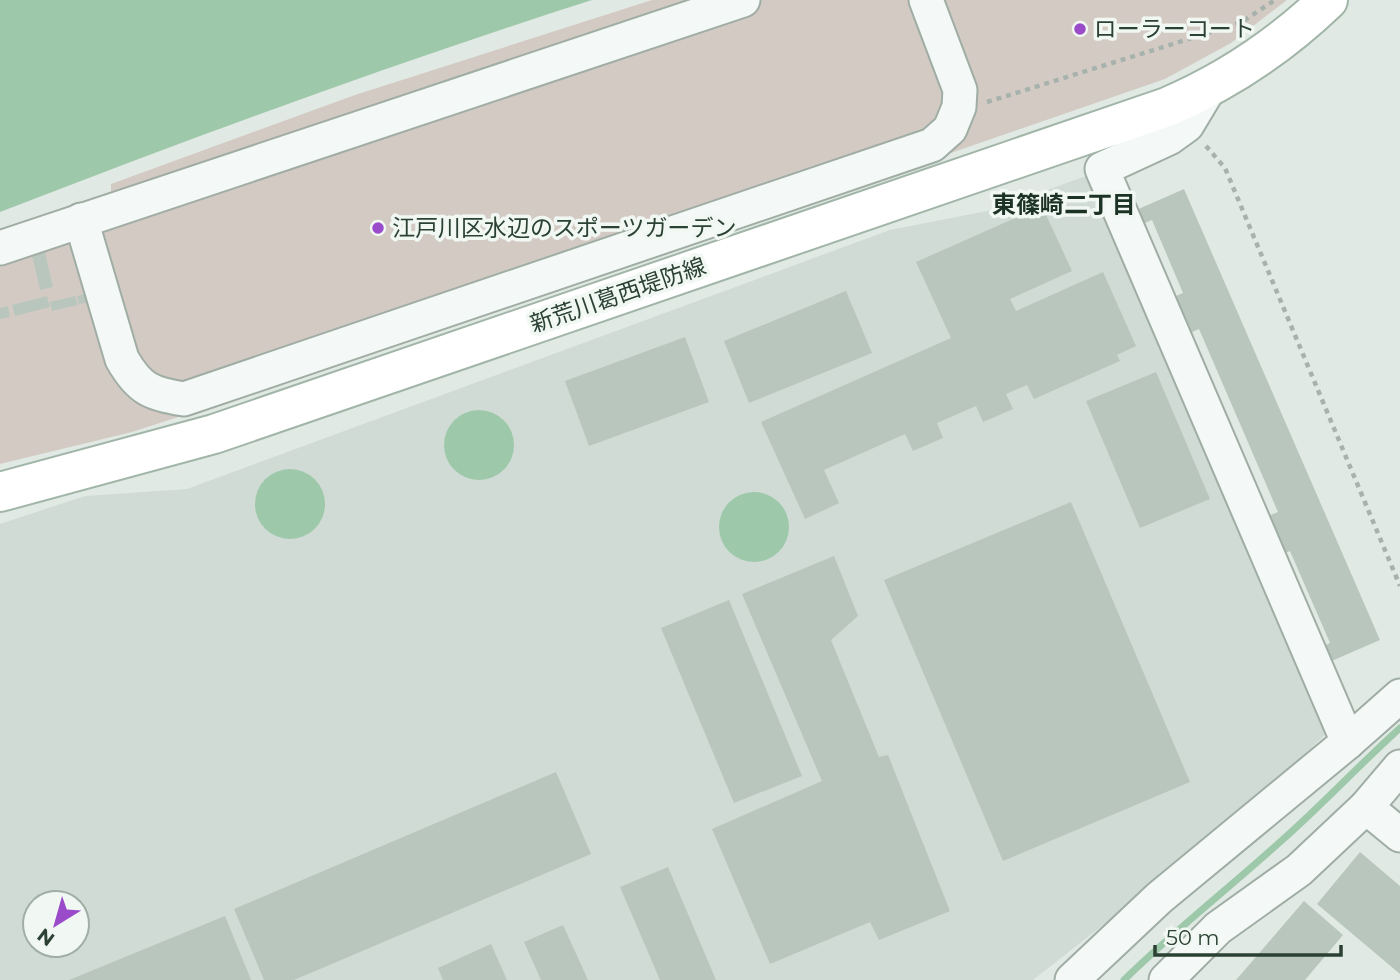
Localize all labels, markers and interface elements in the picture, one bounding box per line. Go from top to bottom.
place label: ローラーコート [1094,15,1255,43]
marker: ローラーコート [1072,21,1088,37]
district label: 東篠崎二丁目 [992,190,1136,219]
place label: 江戸川区水辺のスポーツガーデン [392,214,737,242]
marker: 江戸川区水辺のスポーツガーデン [370,220,386,236]
street label: 新荒川葛西堤防線 [526,252,710,338]
north arrow [21,889,91,959]
scale bar [1155,914,1340,958]
text: N [33,923,59,951]
text: 50 m [1166,925,1220,950]

